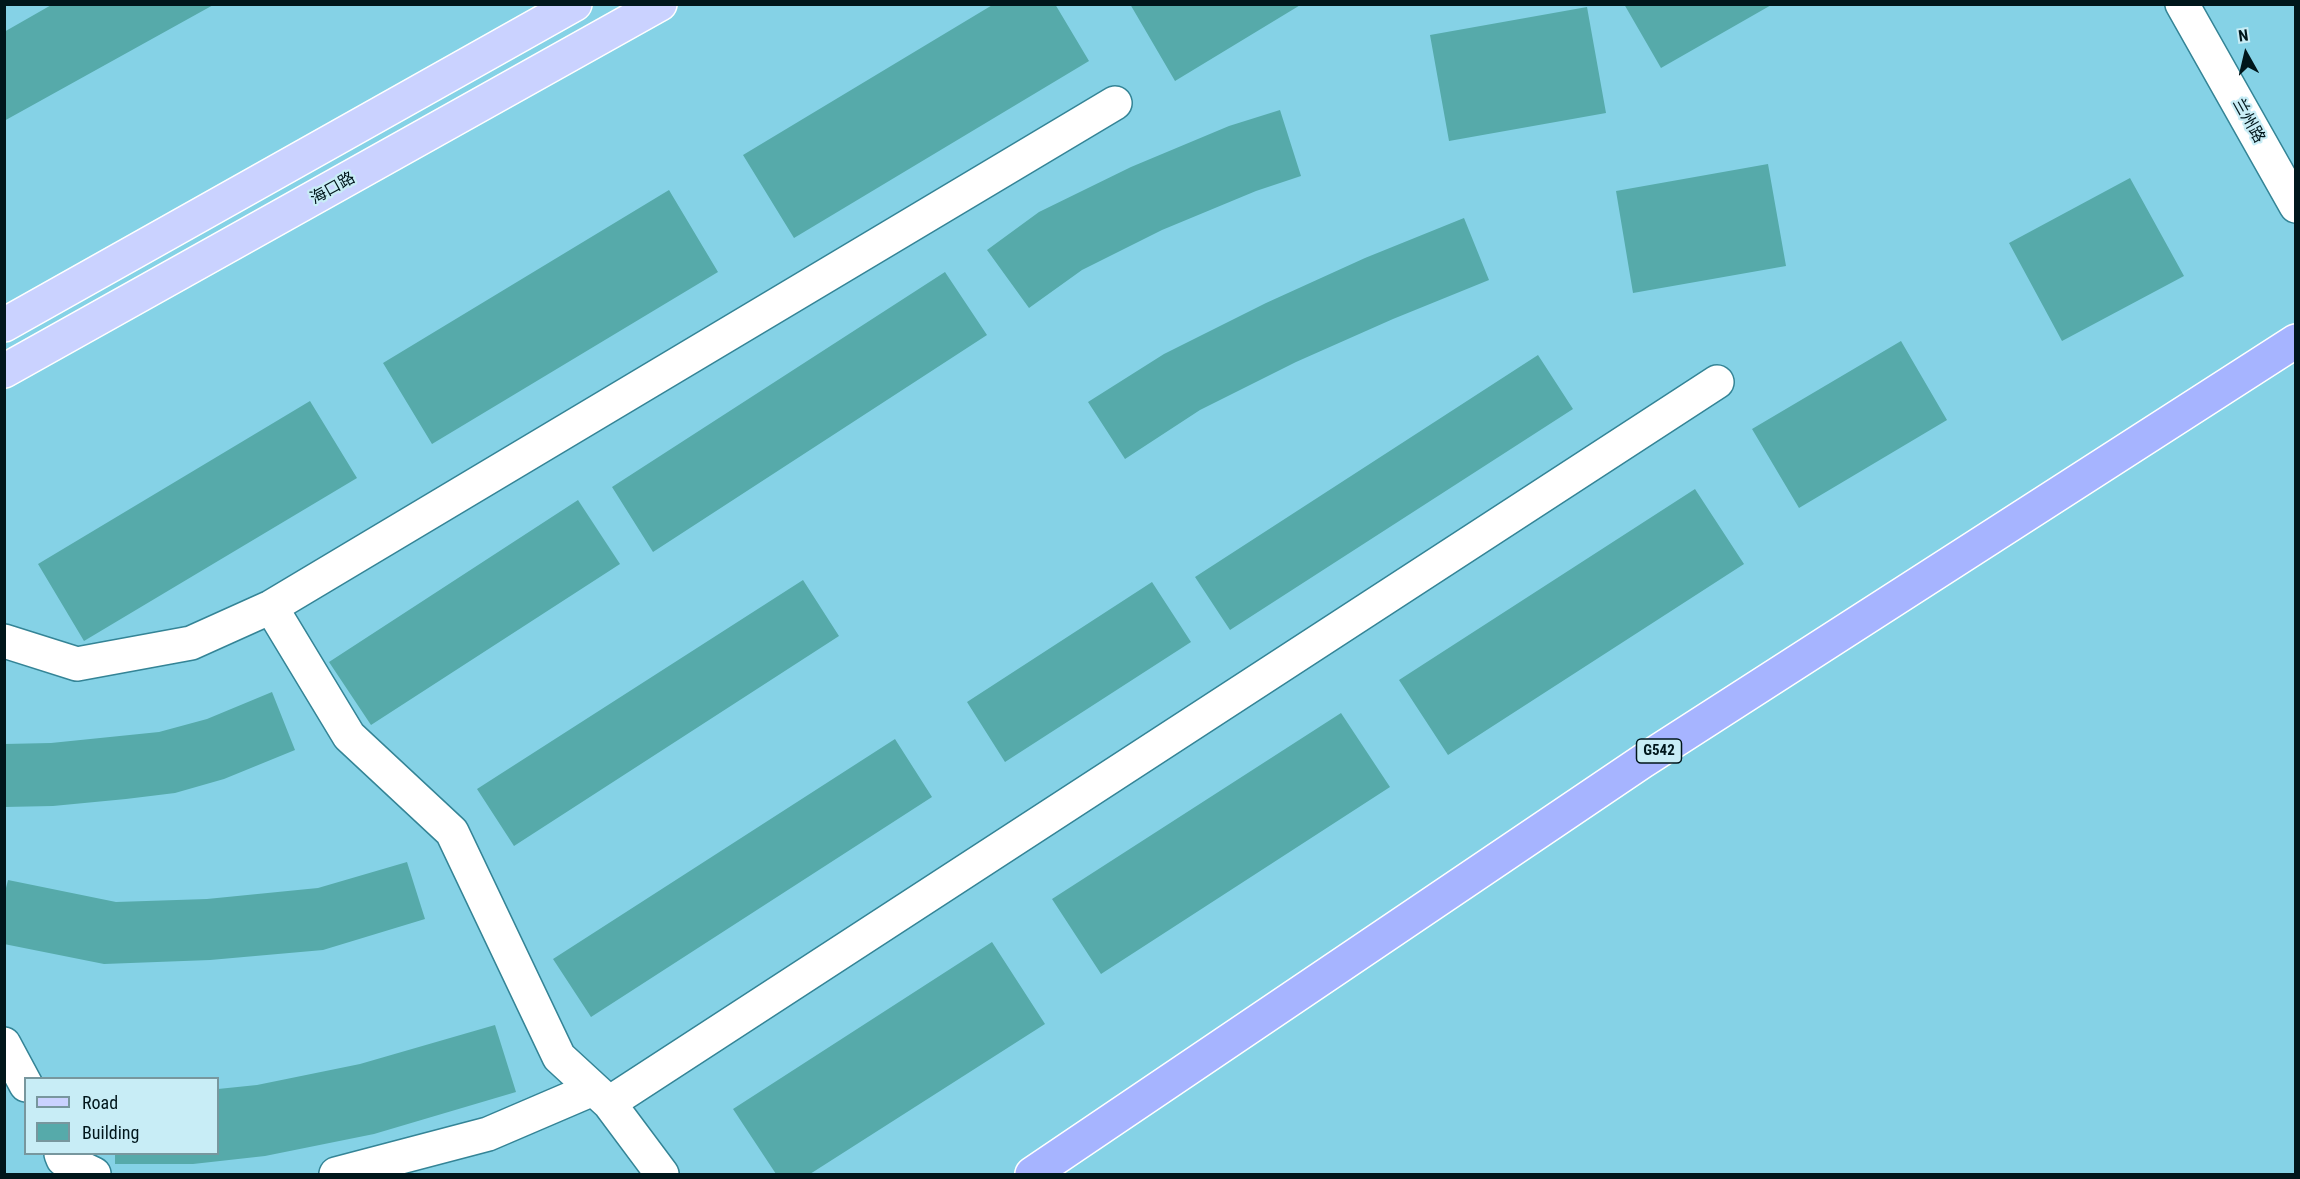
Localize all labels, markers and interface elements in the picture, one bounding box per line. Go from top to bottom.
north arrow [2216,24,2276,84]
text: N [2237,26,2250,46]
street label: 兰州路 [2228,95,2268,147]
street label: 海口路 [307,169,359,209]
road number: G542 [1636,739,1682,763]
legend [24,1077,219,1155]
text: Road [82,1092,118,1113]
text: Building [82,1122,139,1143]

